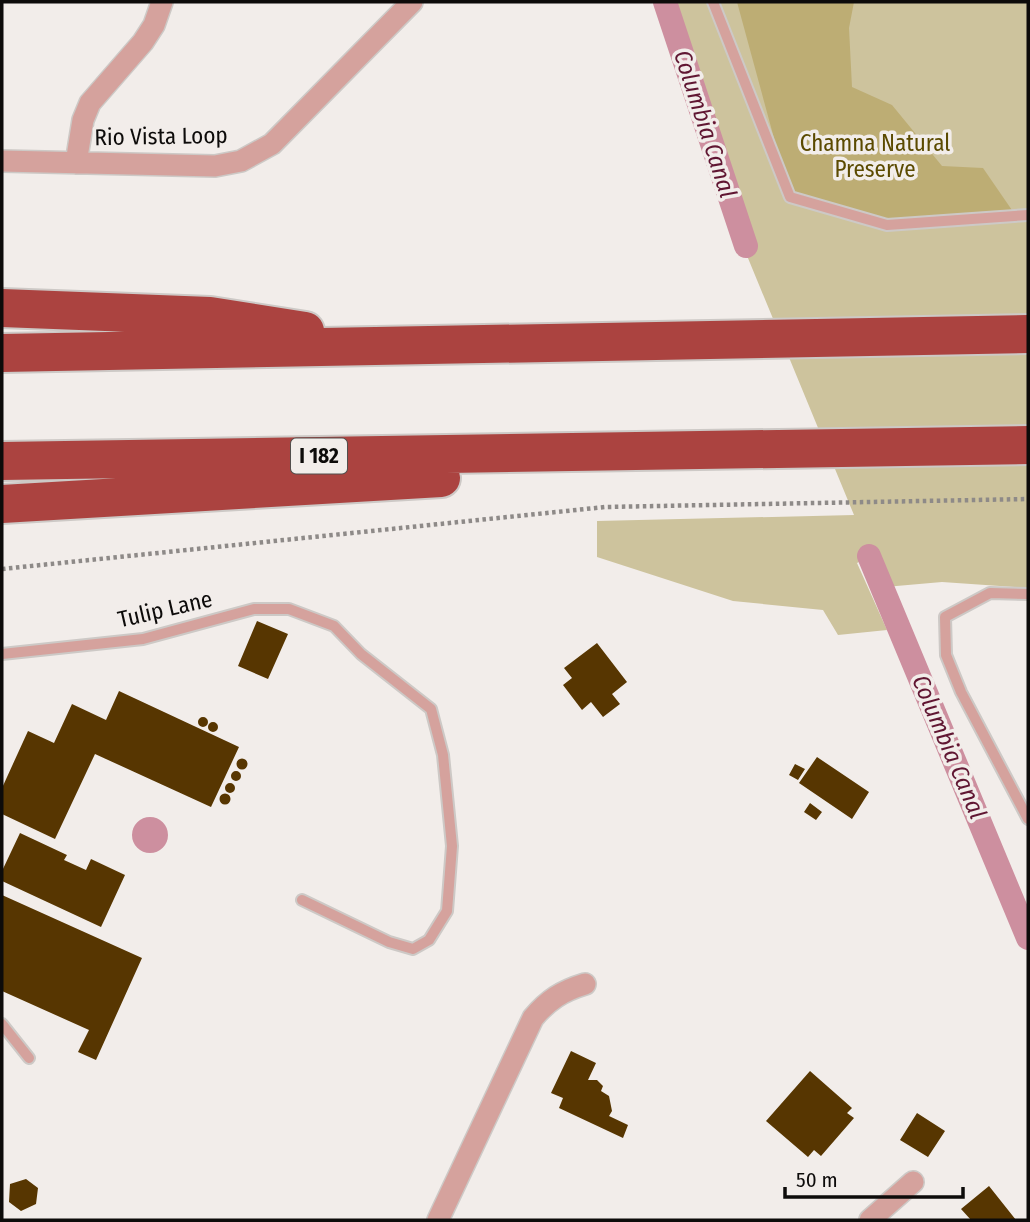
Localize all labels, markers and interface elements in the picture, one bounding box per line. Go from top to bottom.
water label: Columbia Canal [668,47,742,201]
street label: Rio Vista Loop [94,121,228,151]
park label: Chamna Natural Preserve [800,129,950,183]
road number: I 182 [291,438,347,474]
street label: Tulip Lane [115,585,215,633]
water label: Columbia Canal [906,671,992,823]
scale bar [785,1156,964,1200]
text: 50 m [796,1167,838,1193]

